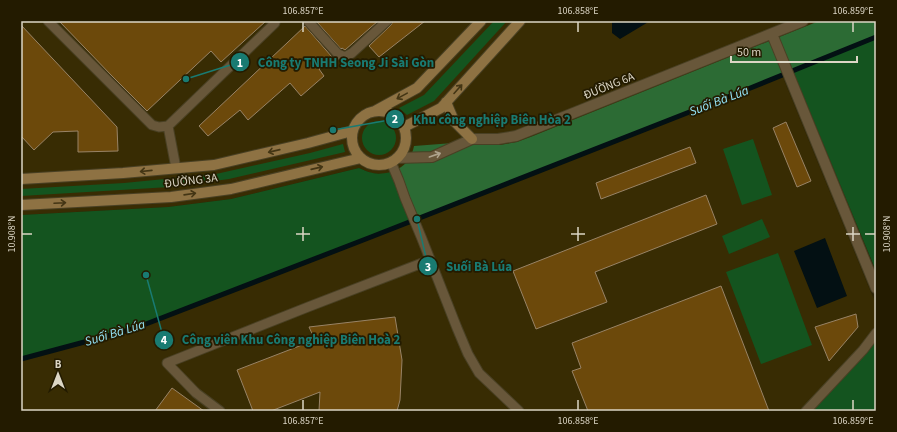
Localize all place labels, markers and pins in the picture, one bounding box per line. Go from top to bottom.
callout: Công ty TNHH Seong Ji Sài Gòn [230,50,442,75]
callout: Khu công nghiệp Biên Hòa 2 [385,107,579,132]
callout: Suối Bà Lúa [418,254,520,279]
callout: Công viên Khu Công nghiệp Biên Hoà 2 [154,327,409,352]

